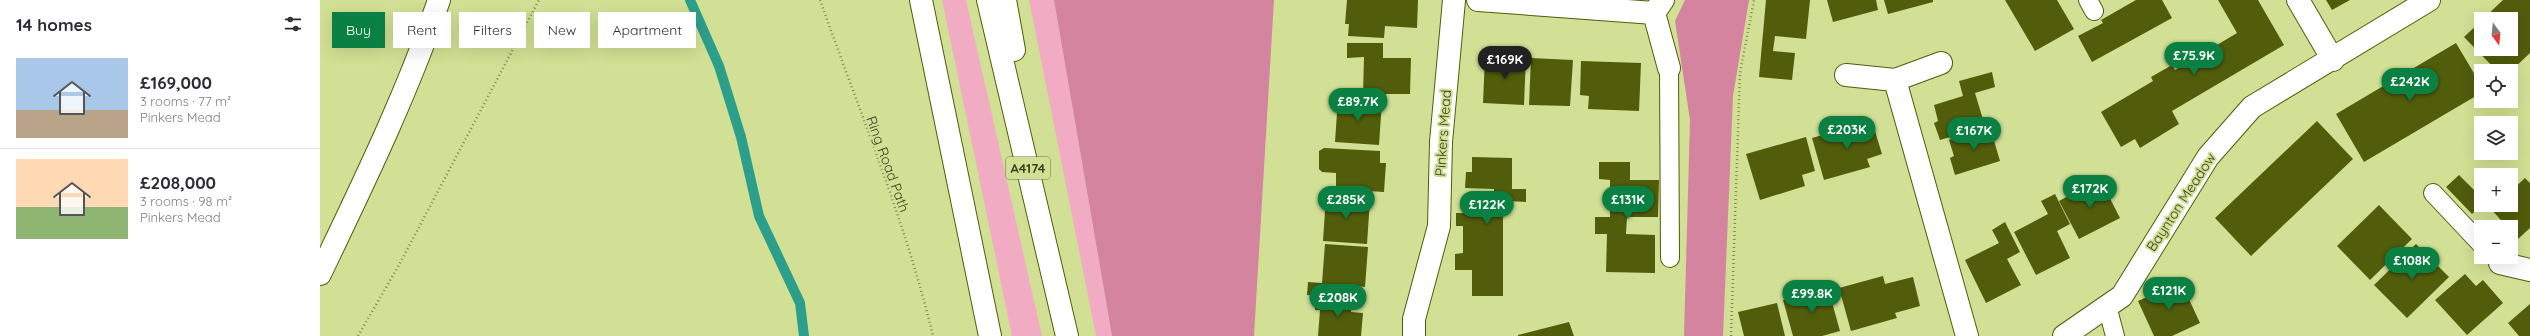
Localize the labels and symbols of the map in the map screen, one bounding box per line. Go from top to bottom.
north arrow [2474,12,2518,56]
pin: £75.9K [2161,42,2227,76]
pin: £169K [1477,46,1533,80]
pin: £242K [2382,68,2438,102]
pin: £89.7K [1325,88,1391,122]
street label: Pinkers Mead [1431,89,1455,177]
street label: Ring Road Path [862,113,914,215]
pin: £203K [1819,116,1875,150]
pin: £167K [1946,117,2002,151]
street label: Baynton Meadow [2142,149,2220,255]
road number: A4174 [1006,157,1050,179]
pin: £172K [2062,175,2118,209]
pin: £285K [1318,186,1374,220]
pin: £131K [1600,186,1656,220]
pin: £122K [1459,191,1515,225]
pin: £108K [2384,247,2440,281]
pin: £121K [2141,277,2197,311]
pin: £99.8K [1779,280,1845,314]
pin: £208K [1310,284,1366,318]

